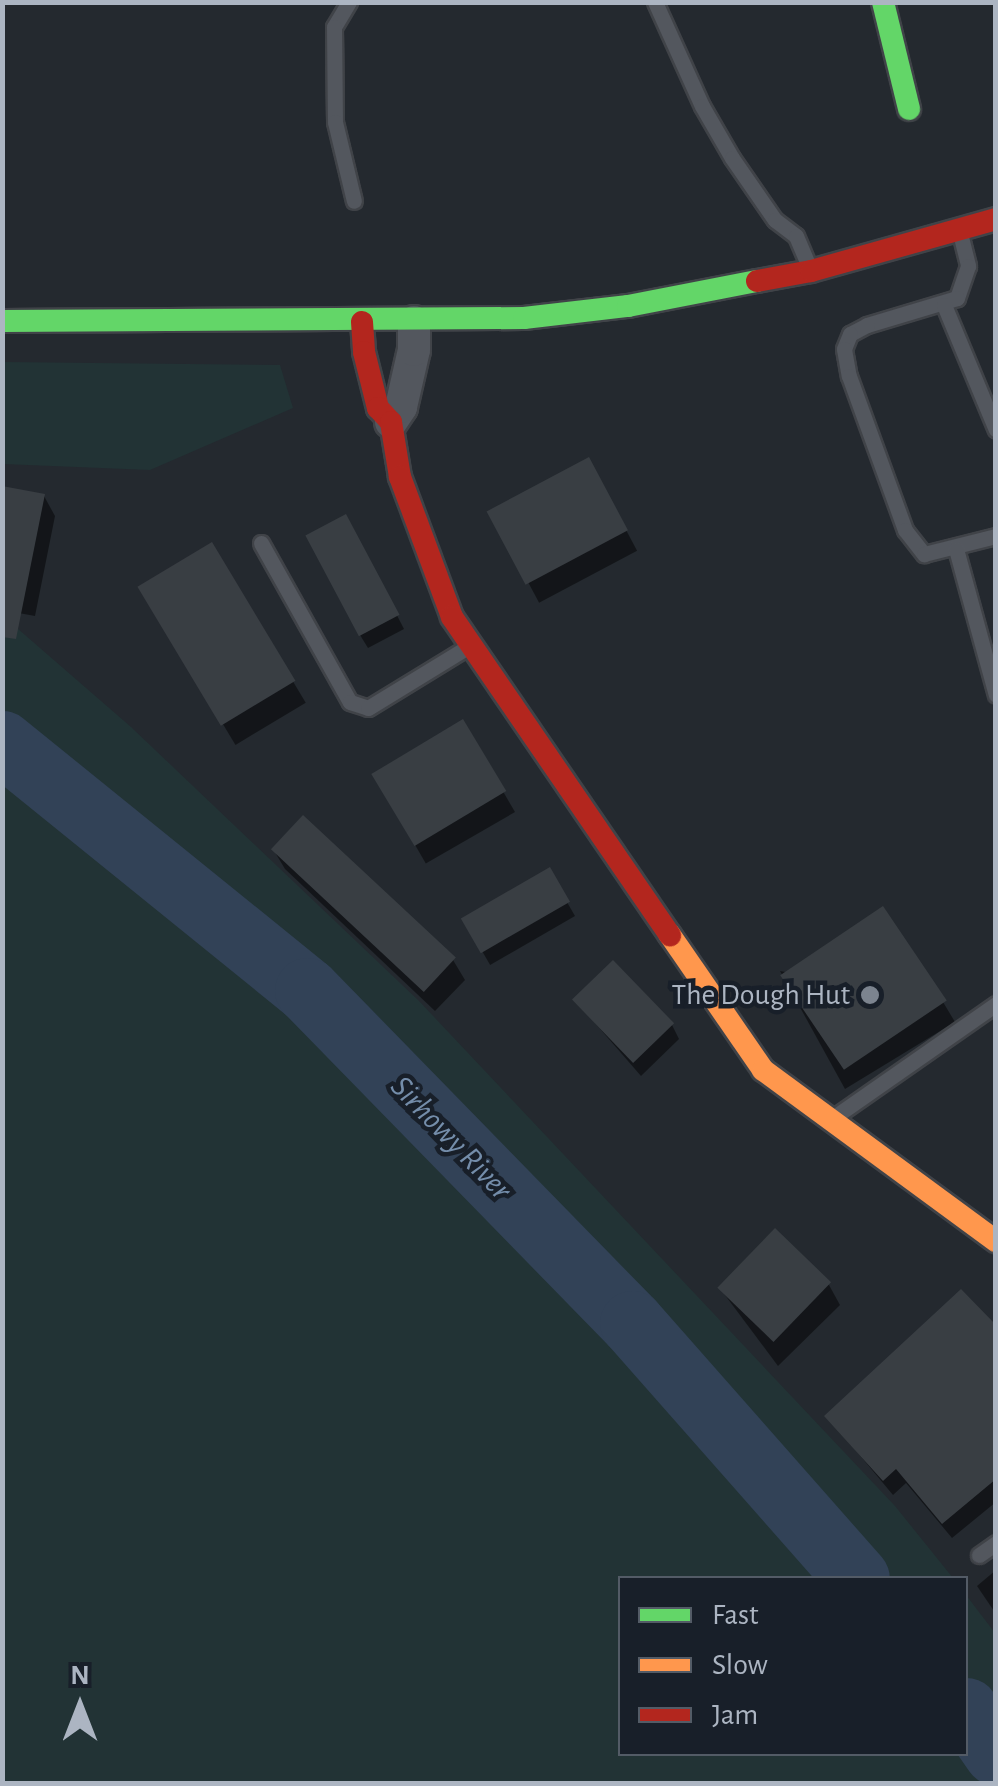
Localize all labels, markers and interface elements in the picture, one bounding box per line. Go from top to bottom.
place label: The Dough Hut [672,977,850,1013]
marker: The Dough Hut [859,984,881,1006]
water label: Sirhowy River [382,1068,520,1208]
legend [618,1576,968,1756]
text: Fast [712,1600,759,1630]
text: Slow [712,1650,768,1680]
north arrow [30,1656,130,1756]
text: N [70,1662,90,1690]
text: Jam [712,1700,758,1730]

